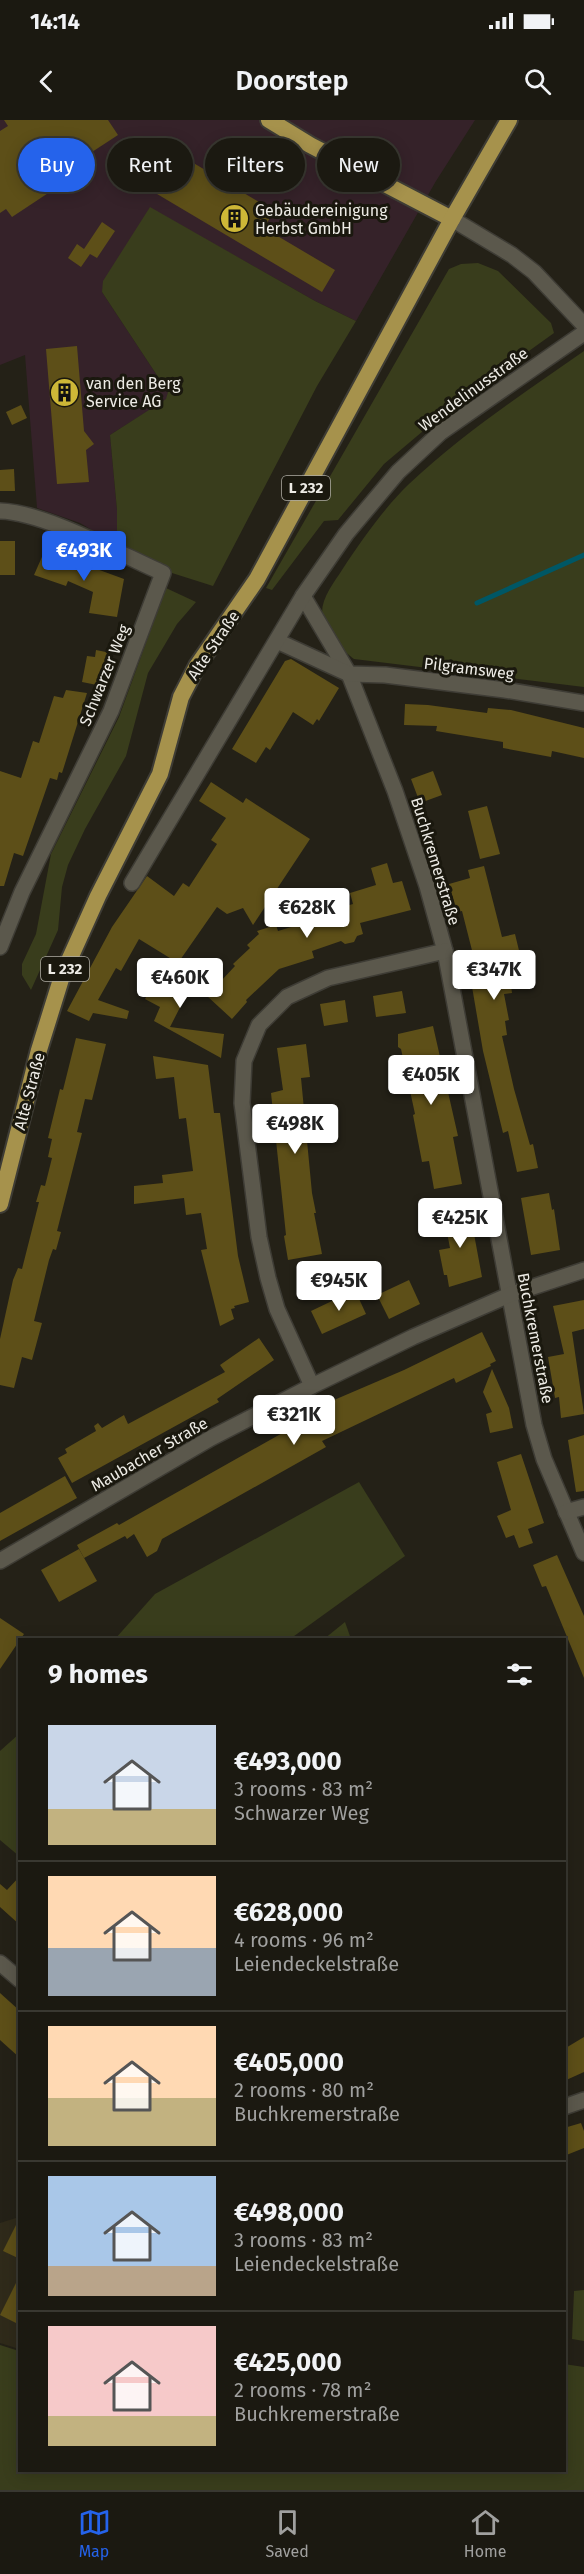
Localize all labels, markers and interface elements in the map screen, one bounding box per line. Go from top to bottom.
text: 14:14 [30,8,80,35]
icon: back [30,65,63,98]
text: Doorstep [235,65,349,97]
icon: search [521,65,554,98]
chip: Buy [18,138,95,192]
chip: Rent [107,138,193,192]
chip: Filters [205,138,305,192]
chip: New [317,138,400,192]
place label: Gebäudereinigung Herbst GmbH [255,201,388,238]
building icon: Gebäudereinigung Herbst GmbH [218,203,250,235]
street label: Wendelinusstraße [415,343,532,435]
place label: van den Berg Service AG [86,374,181,411]
building icon: van den Berg Service AG [49,376,81,408]
road number: L 232 [282,476,330,500]
pin: €493K [42,531,126,582]
text: €493K [56,538,112,562]
street label: Alte Straße [183,607,243,684]
street label: Schwarzer Weg [75,621,134,729]
street label: Pilgramsweg [423,654,516,684]
street label: Buchkremerstraße [407,795,464,927]
pin: €628K [265,888,349,939]
text: €628K [278,895,336,919]
pin: €347K [452,950,536,1001]
road number: L 232 [41,957,89,981]
text: €347K [467,957,521,981]
pin: €460K [138,958,222,1009]
text: €460K [151,965,209,989]
street label: Alte Straße [10,1050,49,1132]
pin: €405K [389,1055,473,1106]
text: €405K [402,1062,460,1086]
pin: €498K [253,1104,337,1155]
text: €498K [266,1111,324,1135]
pin: €425K [418,1198,502,1249]
text: €425K [432,1205,488,1229]
pin: €945K [297,1261,381,1312]
text: €945K [311,1268,367,1292]
street label: Buchkremerstraße [514,1271,558,1405]
pin: €321K [252,1395,336,1446]
text: €321K [267,1402,321,1426]
street label: Maubacher Straße [87,1413,211,1496]
icon: filters [503,1658,536,1691]
text: 9 homes [48,1659,148,1690]
text: €493,000 [234,1746,342,1777]
icon: home [96,1749,168,1821]
text: 3 rooms · 83 m² [234,1777,373,1801]
text: Schwarzer Weg [234,1801,369,1825]
text: €628,000 [234,1897,343,1928]
icon: home [96,1900,168,1972]
text: 4 rooms · 96 m² [234,1928,374,1952]
text: Leiendeckelstraße [234,1952,399,1976]
text: €405,000 [234,2047,344,2078]
icon: home [96,2050,168,2122]
text: 2 rooms · 80 m² [234,2078,374,2102]
text: Buchkremerstraße [234,2102,400,2126]
text: €498,000 [234,2197,344,2228]
icon: home [96,2200,168,2272]
text: 3 rooms · 83 m² [234,2228,373,2252]
text: Leiendeckelstraße [234,2252,399,2276]
text: €425,000 [234,2347,342,2378]
icon: home [96,2350,168,2422]
text: 2 rooms · 78 m² [234,2378,371,2402]
text: Buchkremerstraße [234,2402,400,2426]
tab: Map [78,2506,111,2561]
tab: Saved [266,2506,309,2561]
tab: Home [464,2506,506,2561]

